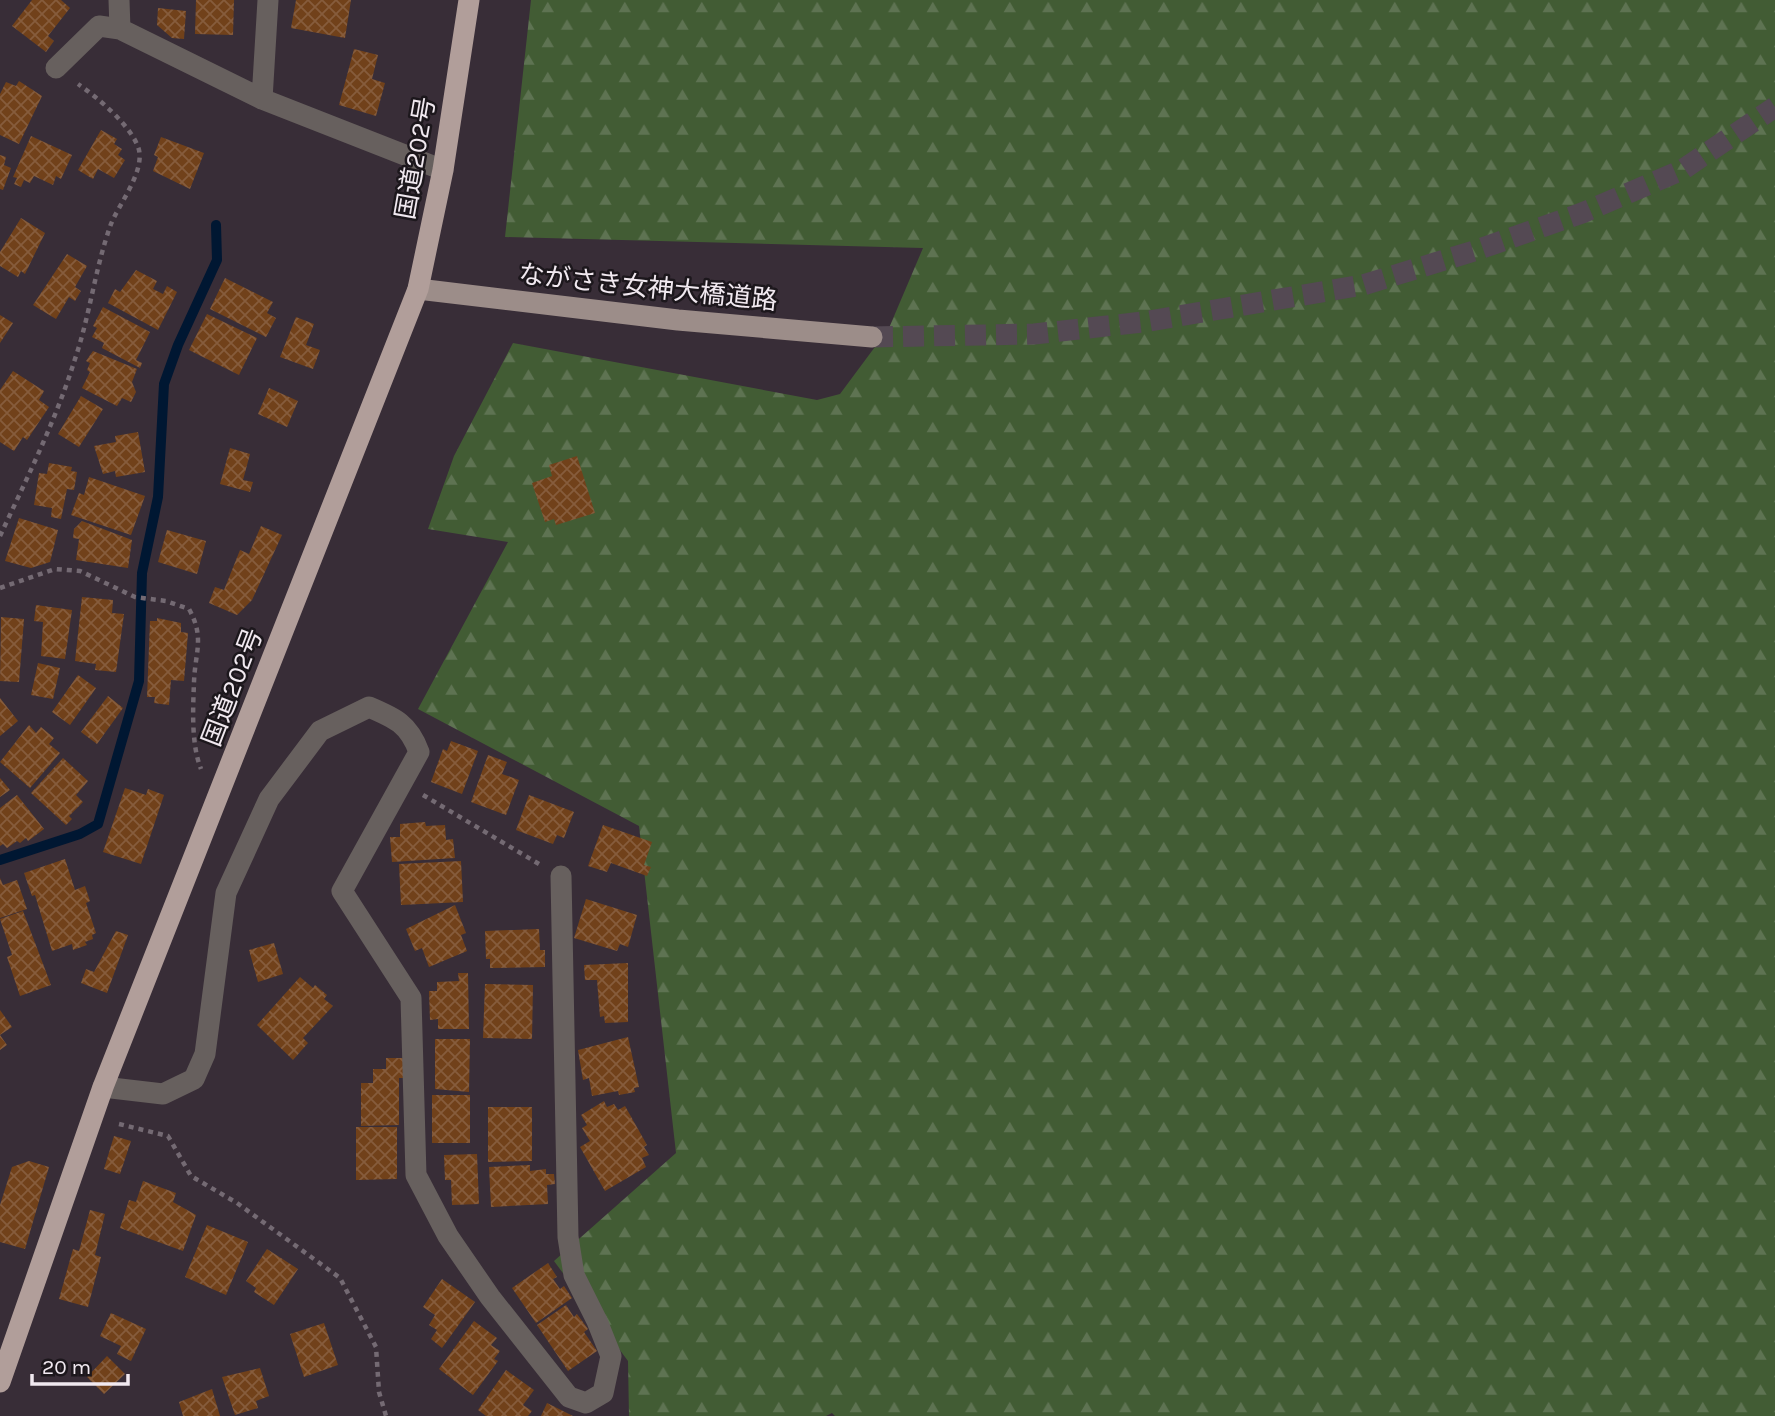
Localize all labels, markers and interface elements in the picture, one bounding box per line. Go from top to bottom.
street label: 国道202号 [389,95,441,222]
street label: ながさき女神大橋道路 [517,258,779,317]
street label: 国道202号 [196,624,269,750]
scale bar [32,1342,128,1386]
text: 20 m [42,1355,91,1379]

